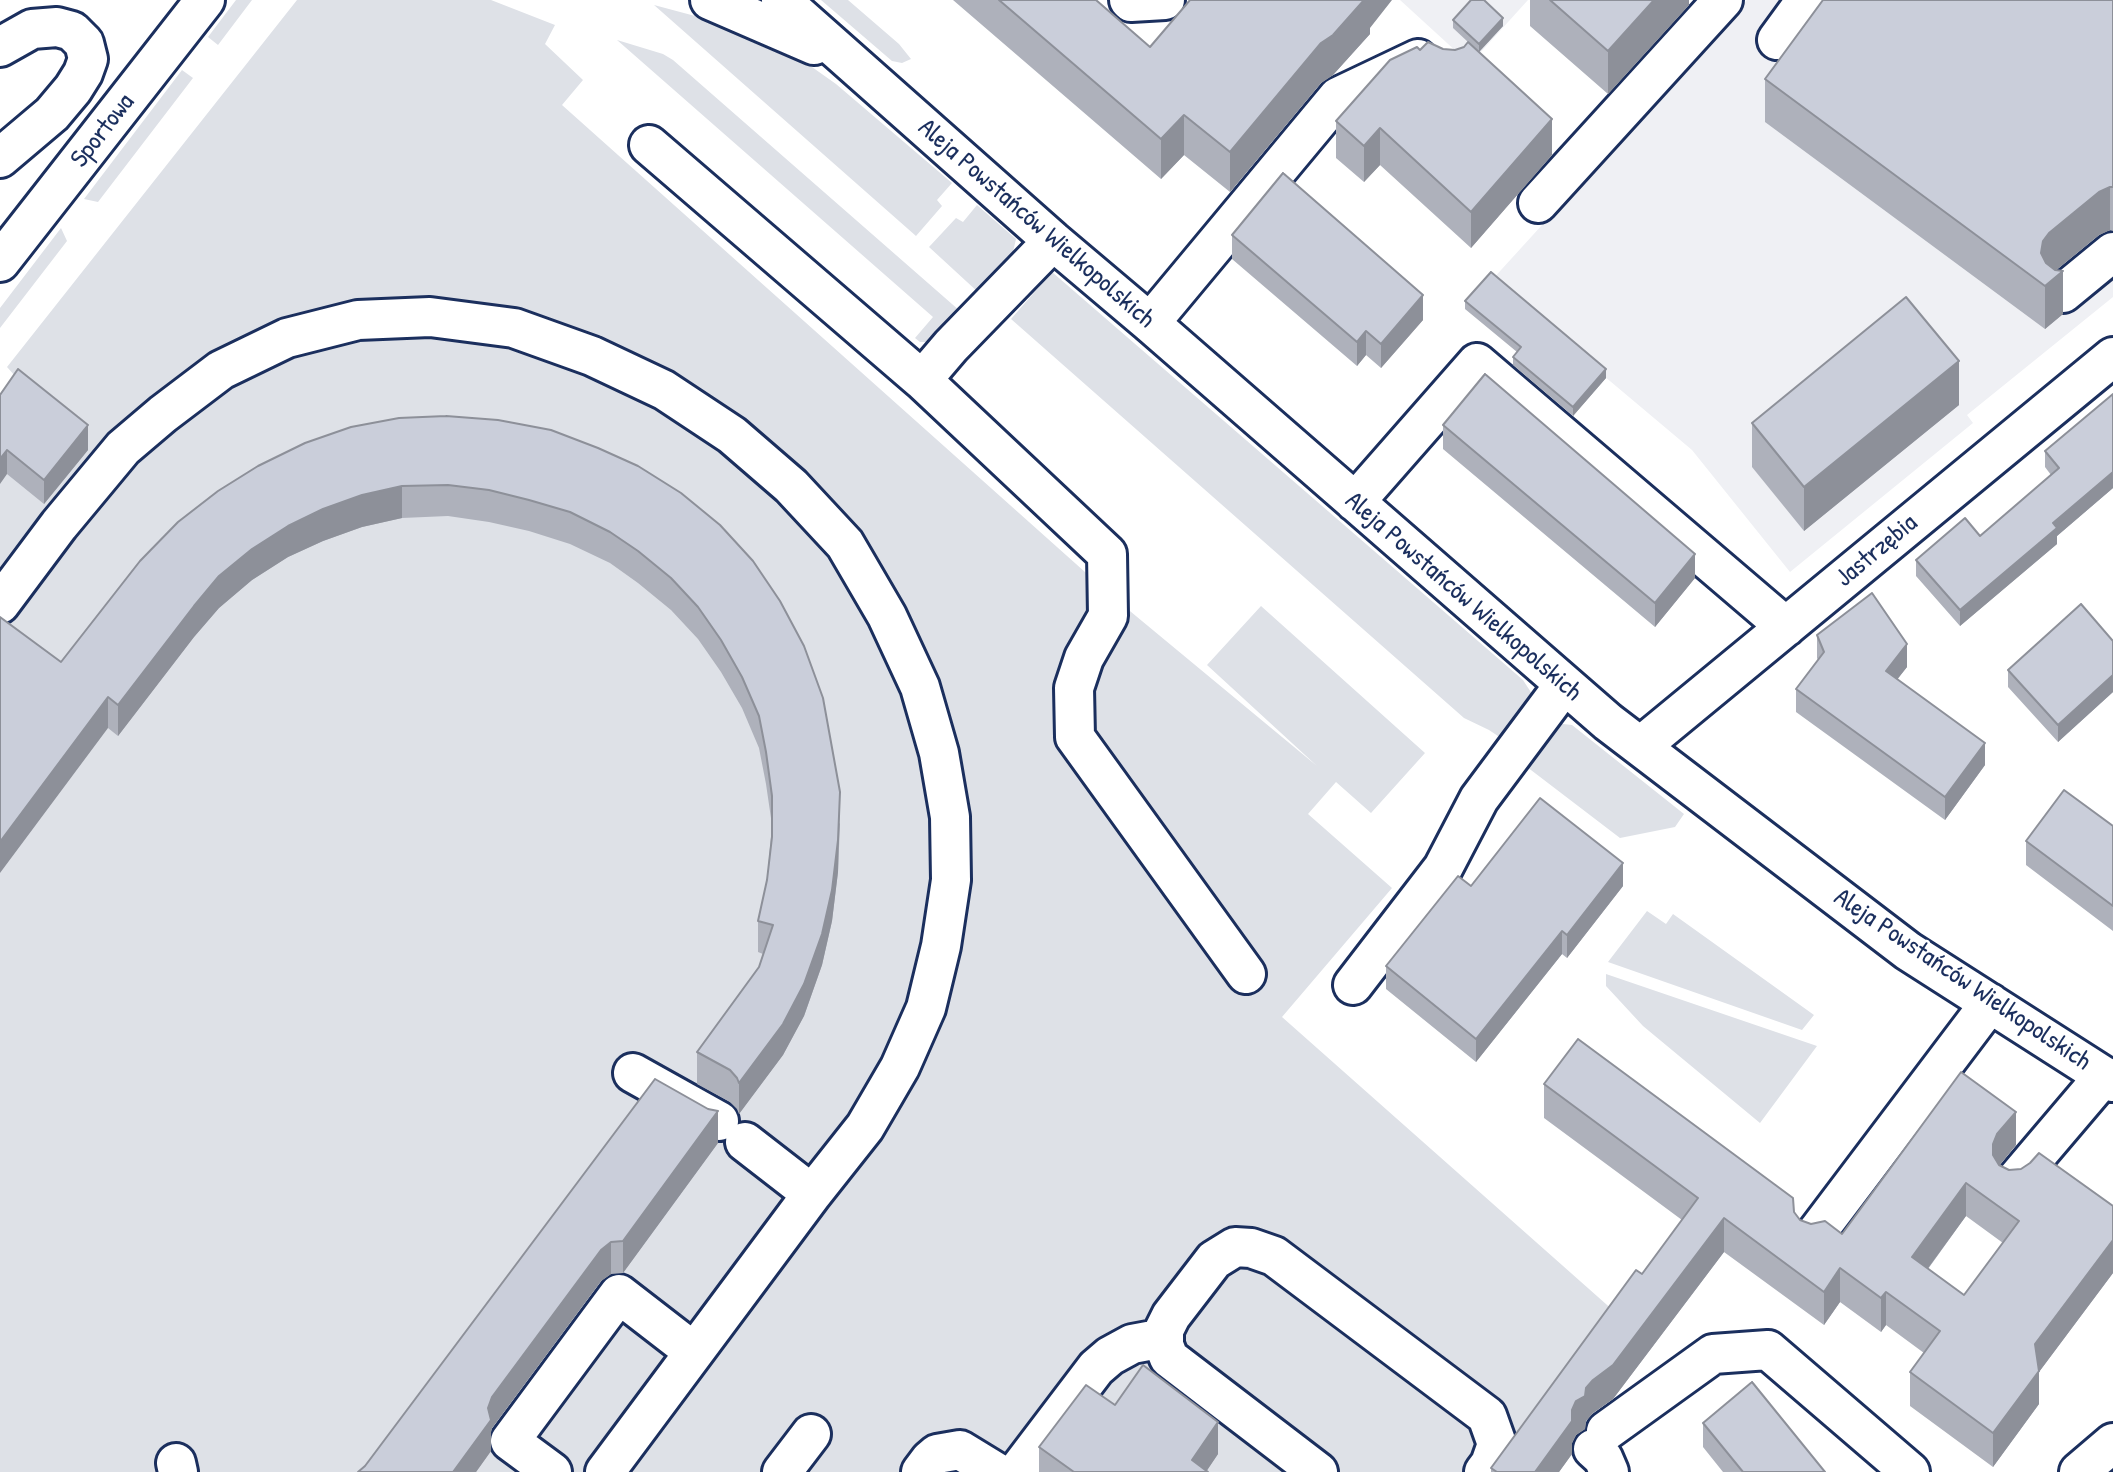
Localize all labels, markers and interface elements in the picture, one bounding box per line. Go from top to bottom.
street label: Sportowa [64,88,142,174]
street label: Aleja Powstańców Wielkopolskich [911,113,1161,335]
street label: Aleja Powstańców Wielkopolskich [1338,486,1588,708]
street label: Jastrzębia [1830,508,1924,594]
street label: Aleja Powstańców Wielkopolskich [1828,882,2096,1078]

